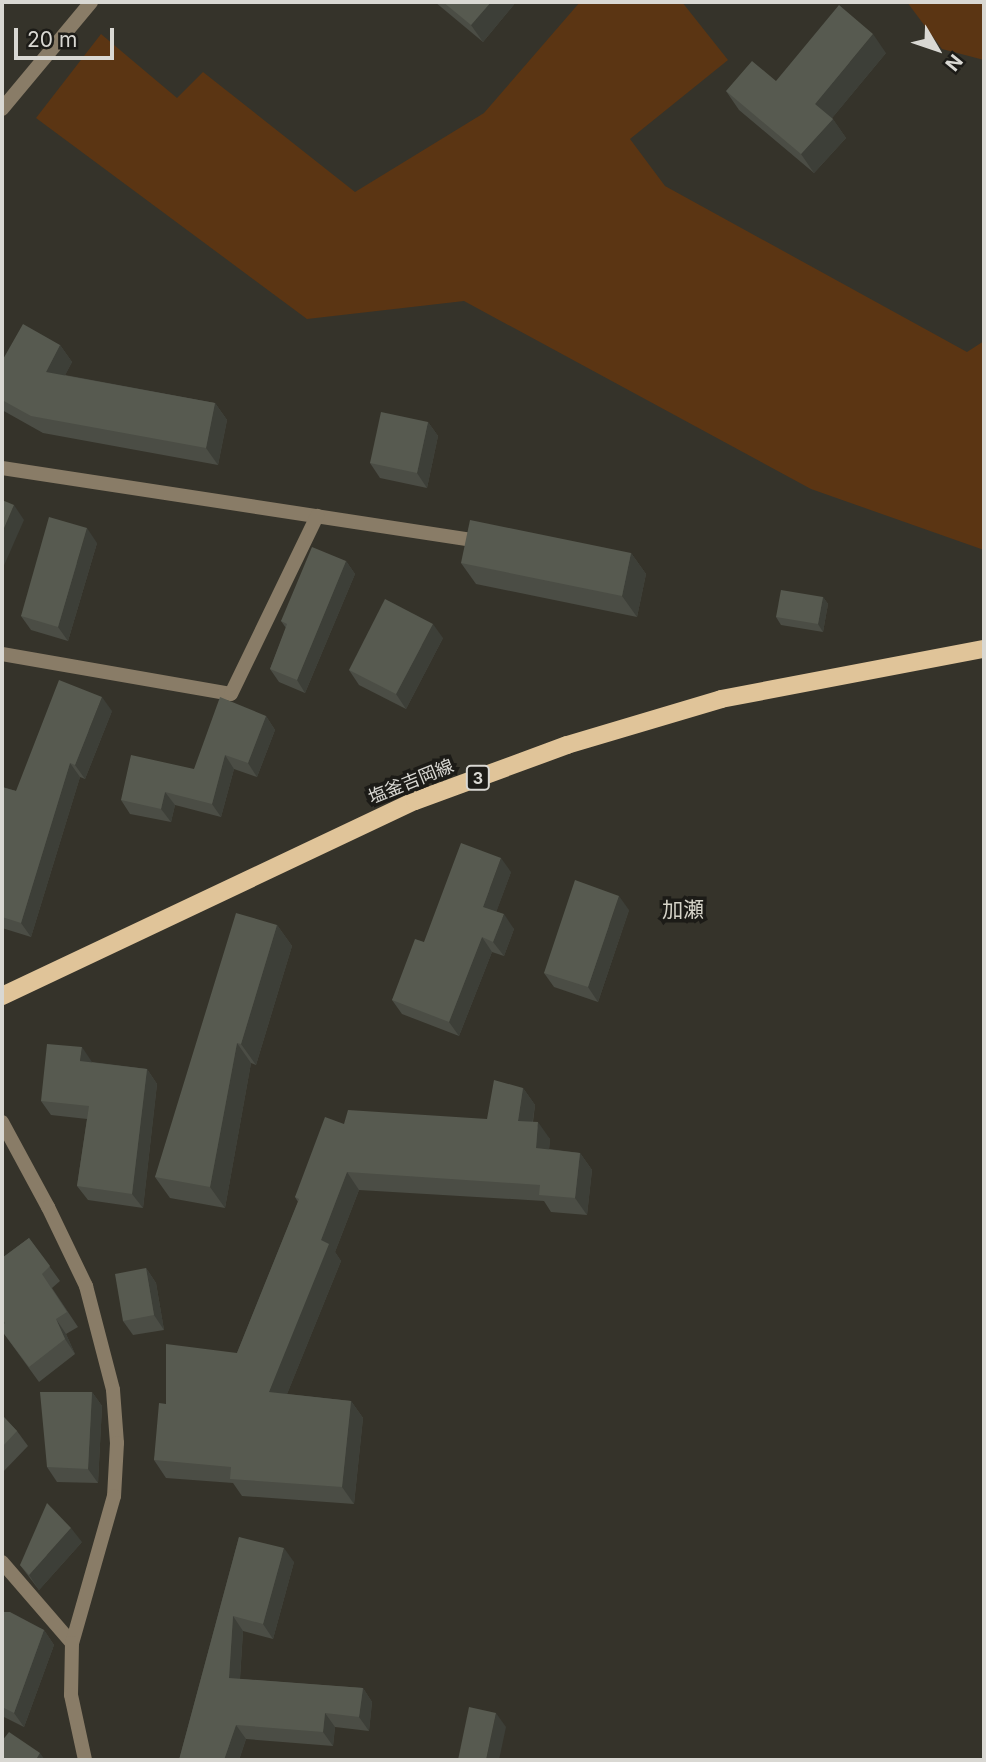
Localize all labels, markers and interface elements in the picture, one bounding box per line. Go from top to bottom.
scale bar [18,14,117,58]
north arrow [902,14,972,84]
text: 20 m [27,27,77,52]
text: N [940,50,967,75]
street label: 塩釜吉岡線 [365,755,457,809]
road number: 3 [466,765,490,790]
district label: 加瀬 [662,897,704,923]

